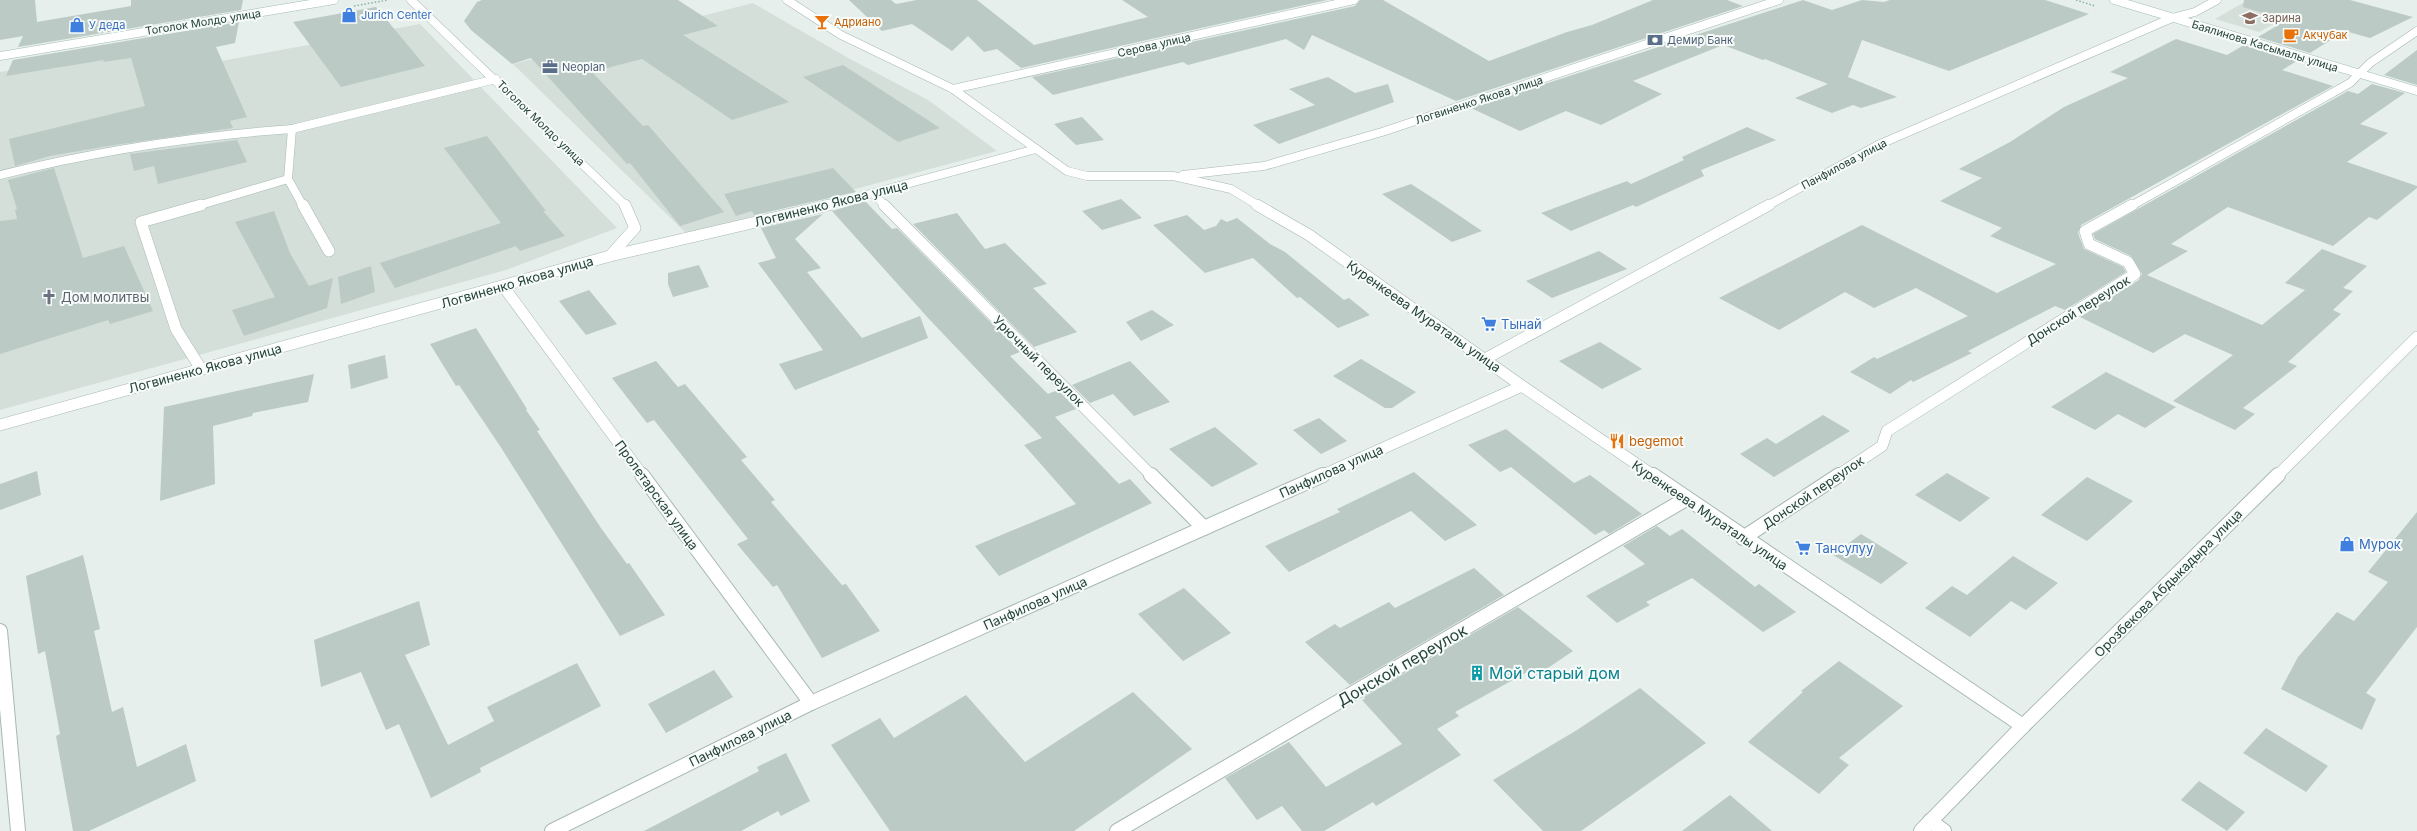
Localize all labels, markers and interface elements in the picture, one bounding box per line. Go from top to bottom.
street label: Тоголок Молдо улица [144,6,262,38]
shop icon: Jurich Center [340,6,358,24]
place label: Jurich Center [361,8,432,22]
school or university icon: Зарина [2241,9,2259,27]
place label: Зарина [2262,11,2301,25]
bar icon: Адриано [813,13,831,31]
place label: Адриано [834,15,881,29]
shop icon: У деда [68,16,86,34]
street label: Баялинова Касымалы улица [2190,17,2340,75]
place label: У деда [89,18,125,32]
cafe icon: Акчубак [2282,26,2300,44]
place label: Акчубак [2303,28,2348,42]
street label: Серова улица [1116,30,1192,60]
bank icon: Демир Банк [1646,31,1664,49]
place label: Демир Банк [1667,33,1733,47]
office icon: Neoplan [541,58,559,76]
place label: Neoplan [562,60,605,74]
street label: Логвиненко Якова улица [1413,73,1545,127]
street label: Тоголок Молдо улица [494,77,588,169]
street label: Панфилова улица [1799,136,1889,192]
street label: Логвиненко Якова улица [753,176,909,230]
street label: Логвиненко Якова улица [439,253,595,311]
street label: Куренкеева Мураталы улица [1344,257,1504,375]
street label: Донской переулок [2023,272,2133,348]
church icon: Дом молитвы [40,288,58,306]
place label: Дом молитвы [61,289,149,305]
street label: Урючный переулок [990,312,1088,410]
supermarket icon: Тынай [1480,315,1498,333]
place label: Тынай [1501,316,1542,332]
street label: Логвиненко Якова улица [127,340,283,396]
restaurant icon: begemot [1608,432,1626,450]
place label: begemot [1629,433,1684,449]
street label: Пролетарская улица [612,437,702,553]
street label: Панфилова улица [1277,441,1385,501]
street label: Донской переулок [1759,452,1867,532]
street label: Куренкеева Мураталы улица [1629,457,1791,573]
street label: Орозбекова Абдыкадыра улица [2091,506,2245,660]
shop icon: Мурок [2338,535,2356,553]
place label: Мурок [2359,536,2401,552]
supermarket icon: Тансулуу [1794,539,1812,557]
place label: Тансулуу [1815,540,1873,556]
street label: Панфилова улица [981,573,1089,633]
street label: Донской переулок [1334,620,1471,710]
place label: Мой старый дом [1489,663,1620,683]
building icon: Мой старый дом [1468,664,1486,682]
street label: Панфилова улица [686,706,794,770]

